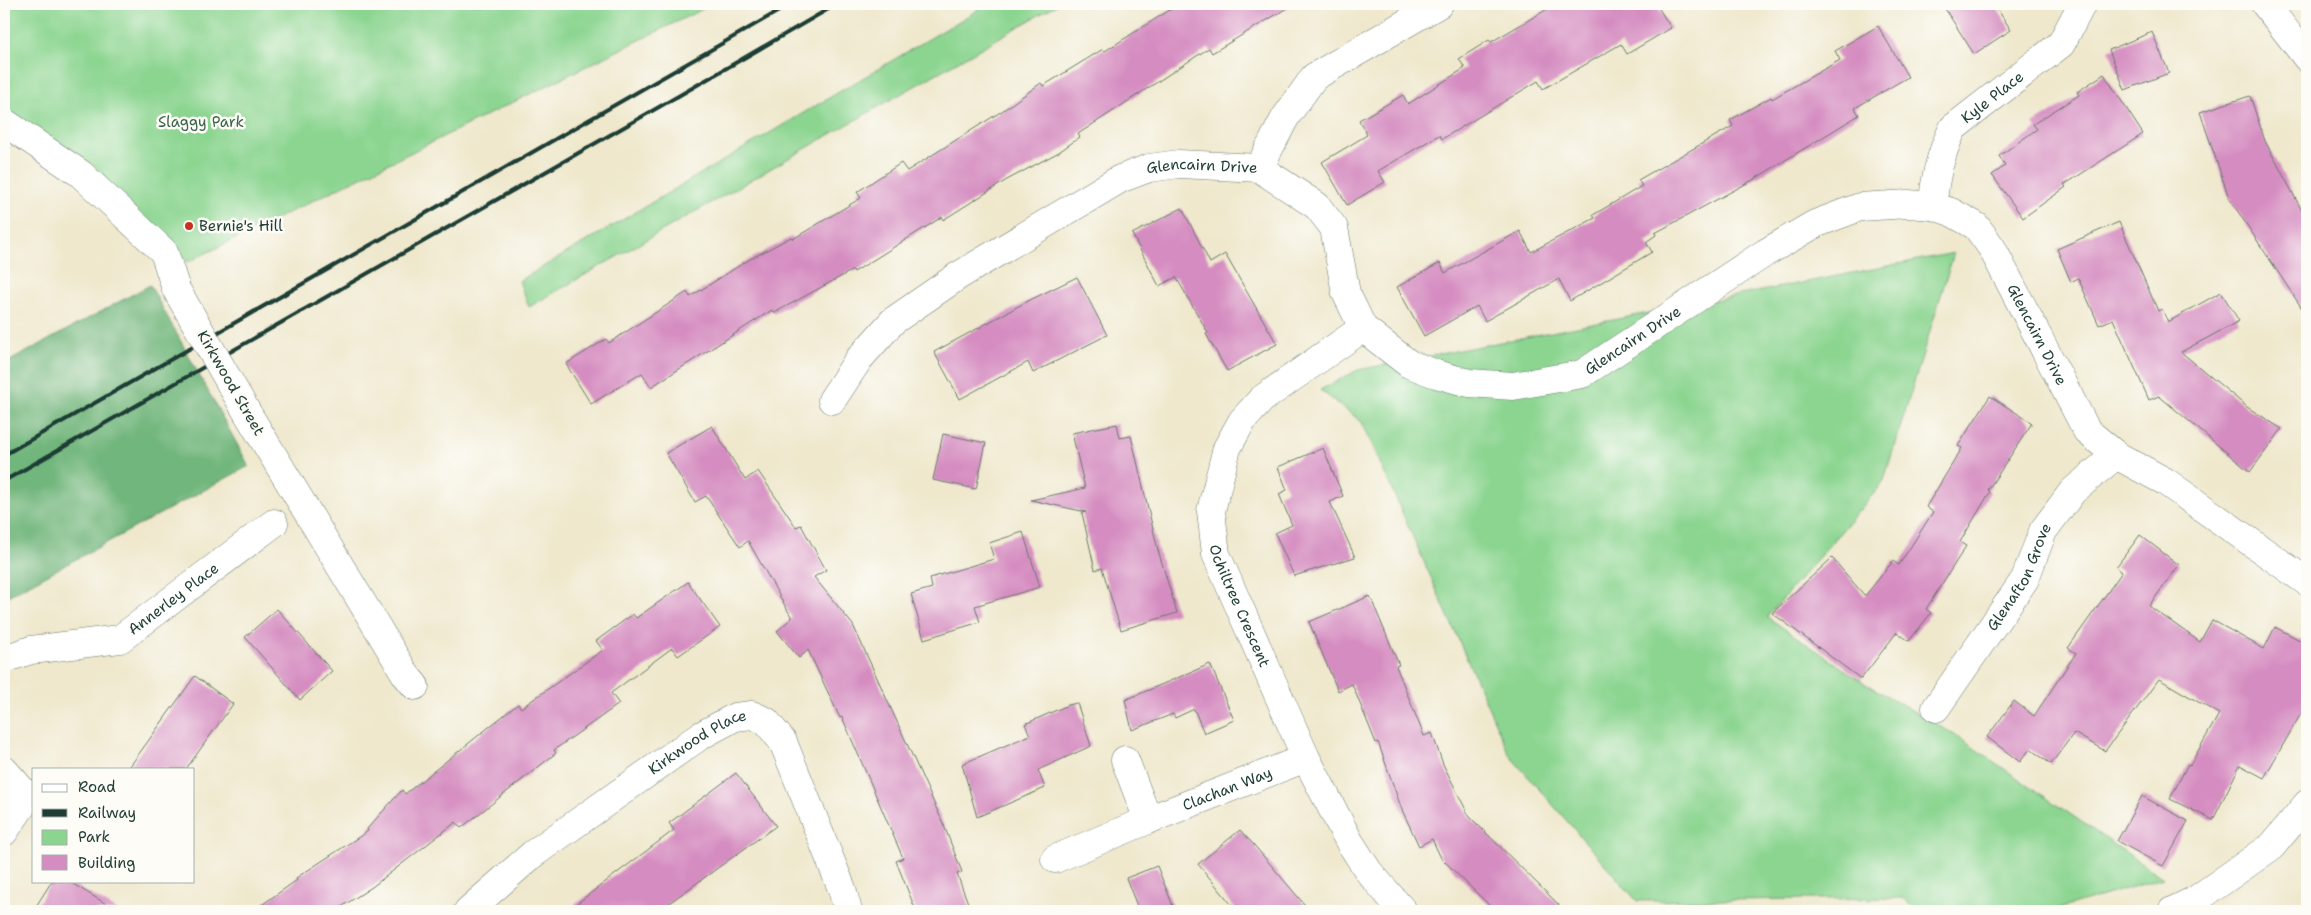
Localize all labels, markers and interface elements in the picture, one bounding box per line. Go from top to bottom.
street label: Kyle Place [1957,67,2028,128]
park label: Slaggy Park [158,112,244,132]
street label: Glencairn Drive [1145,154,1258,178]
place label: Bernie's Hill [199,216,283,236]
marker: Bernie's Hill [183,220,195,232]
street label: Glencairn Drive [2002,281,2072,389]
street label: Glencairn Drive [1581,301,1685,379]
street label: Kirkwood Street [193,327,269,439]
street label: Glenafton Grove [1982,519,2056,635]
street label: Ochiltree Crescent [1205,544,1275,670]
street label: Annerley Place [124,558,223,640]
street label: Kirkwood Place [644,706,748,779]
street label: Clachan Way [1180,762,1275,815]
legend [32,768,195,882]
text: Road [78,777,116,797]
text: Railway [78,803,136,823]
text: Park [78,827,110,847]
text: Building [78,853,135,873]

